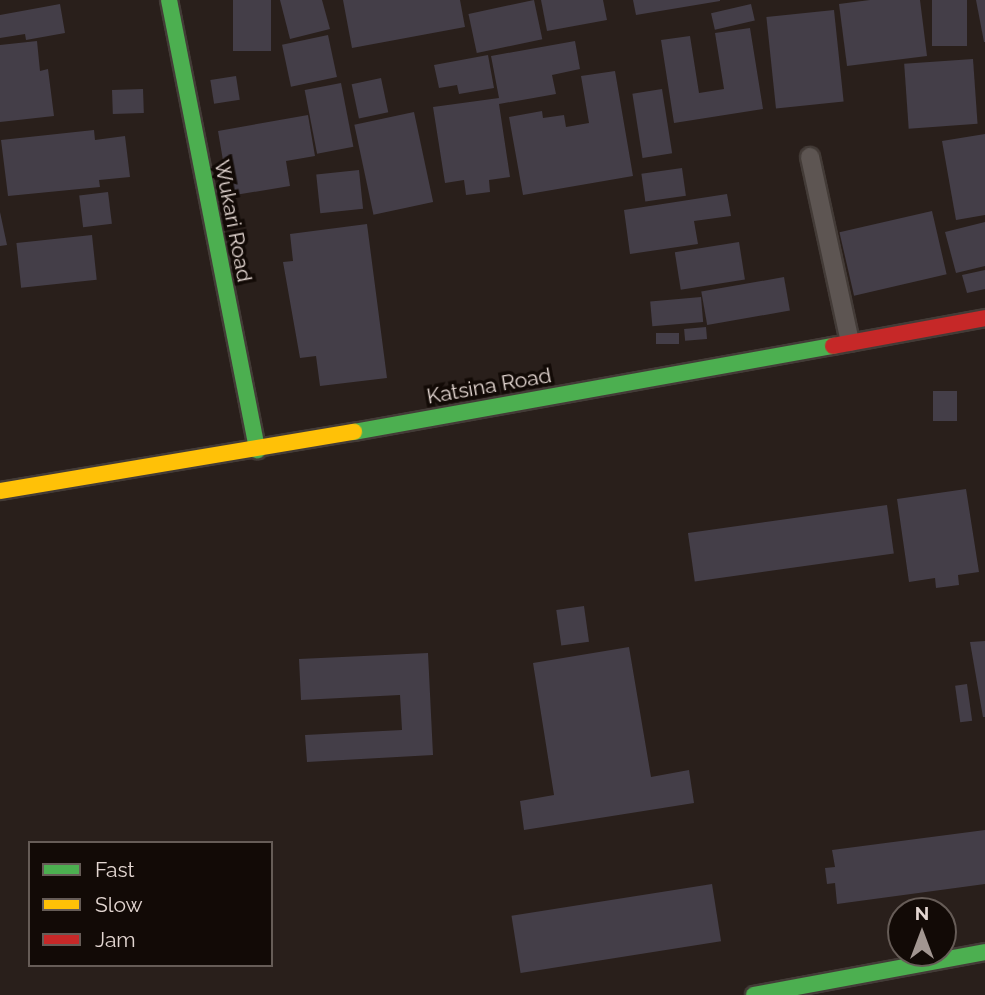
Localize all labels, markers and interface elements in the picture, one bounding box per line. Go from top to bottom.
street label: Wukari Road [209,158,257,284]
street label: Katsina Road [425,363,553,409]
legend [28,841,273,967]
text: Fast [95,857,135,882]
text: Slow [95,892,143,917]
north arrow [887,897,957,967]
text: N [915,902,929,924]
text: Jam [95,927,136,952]

